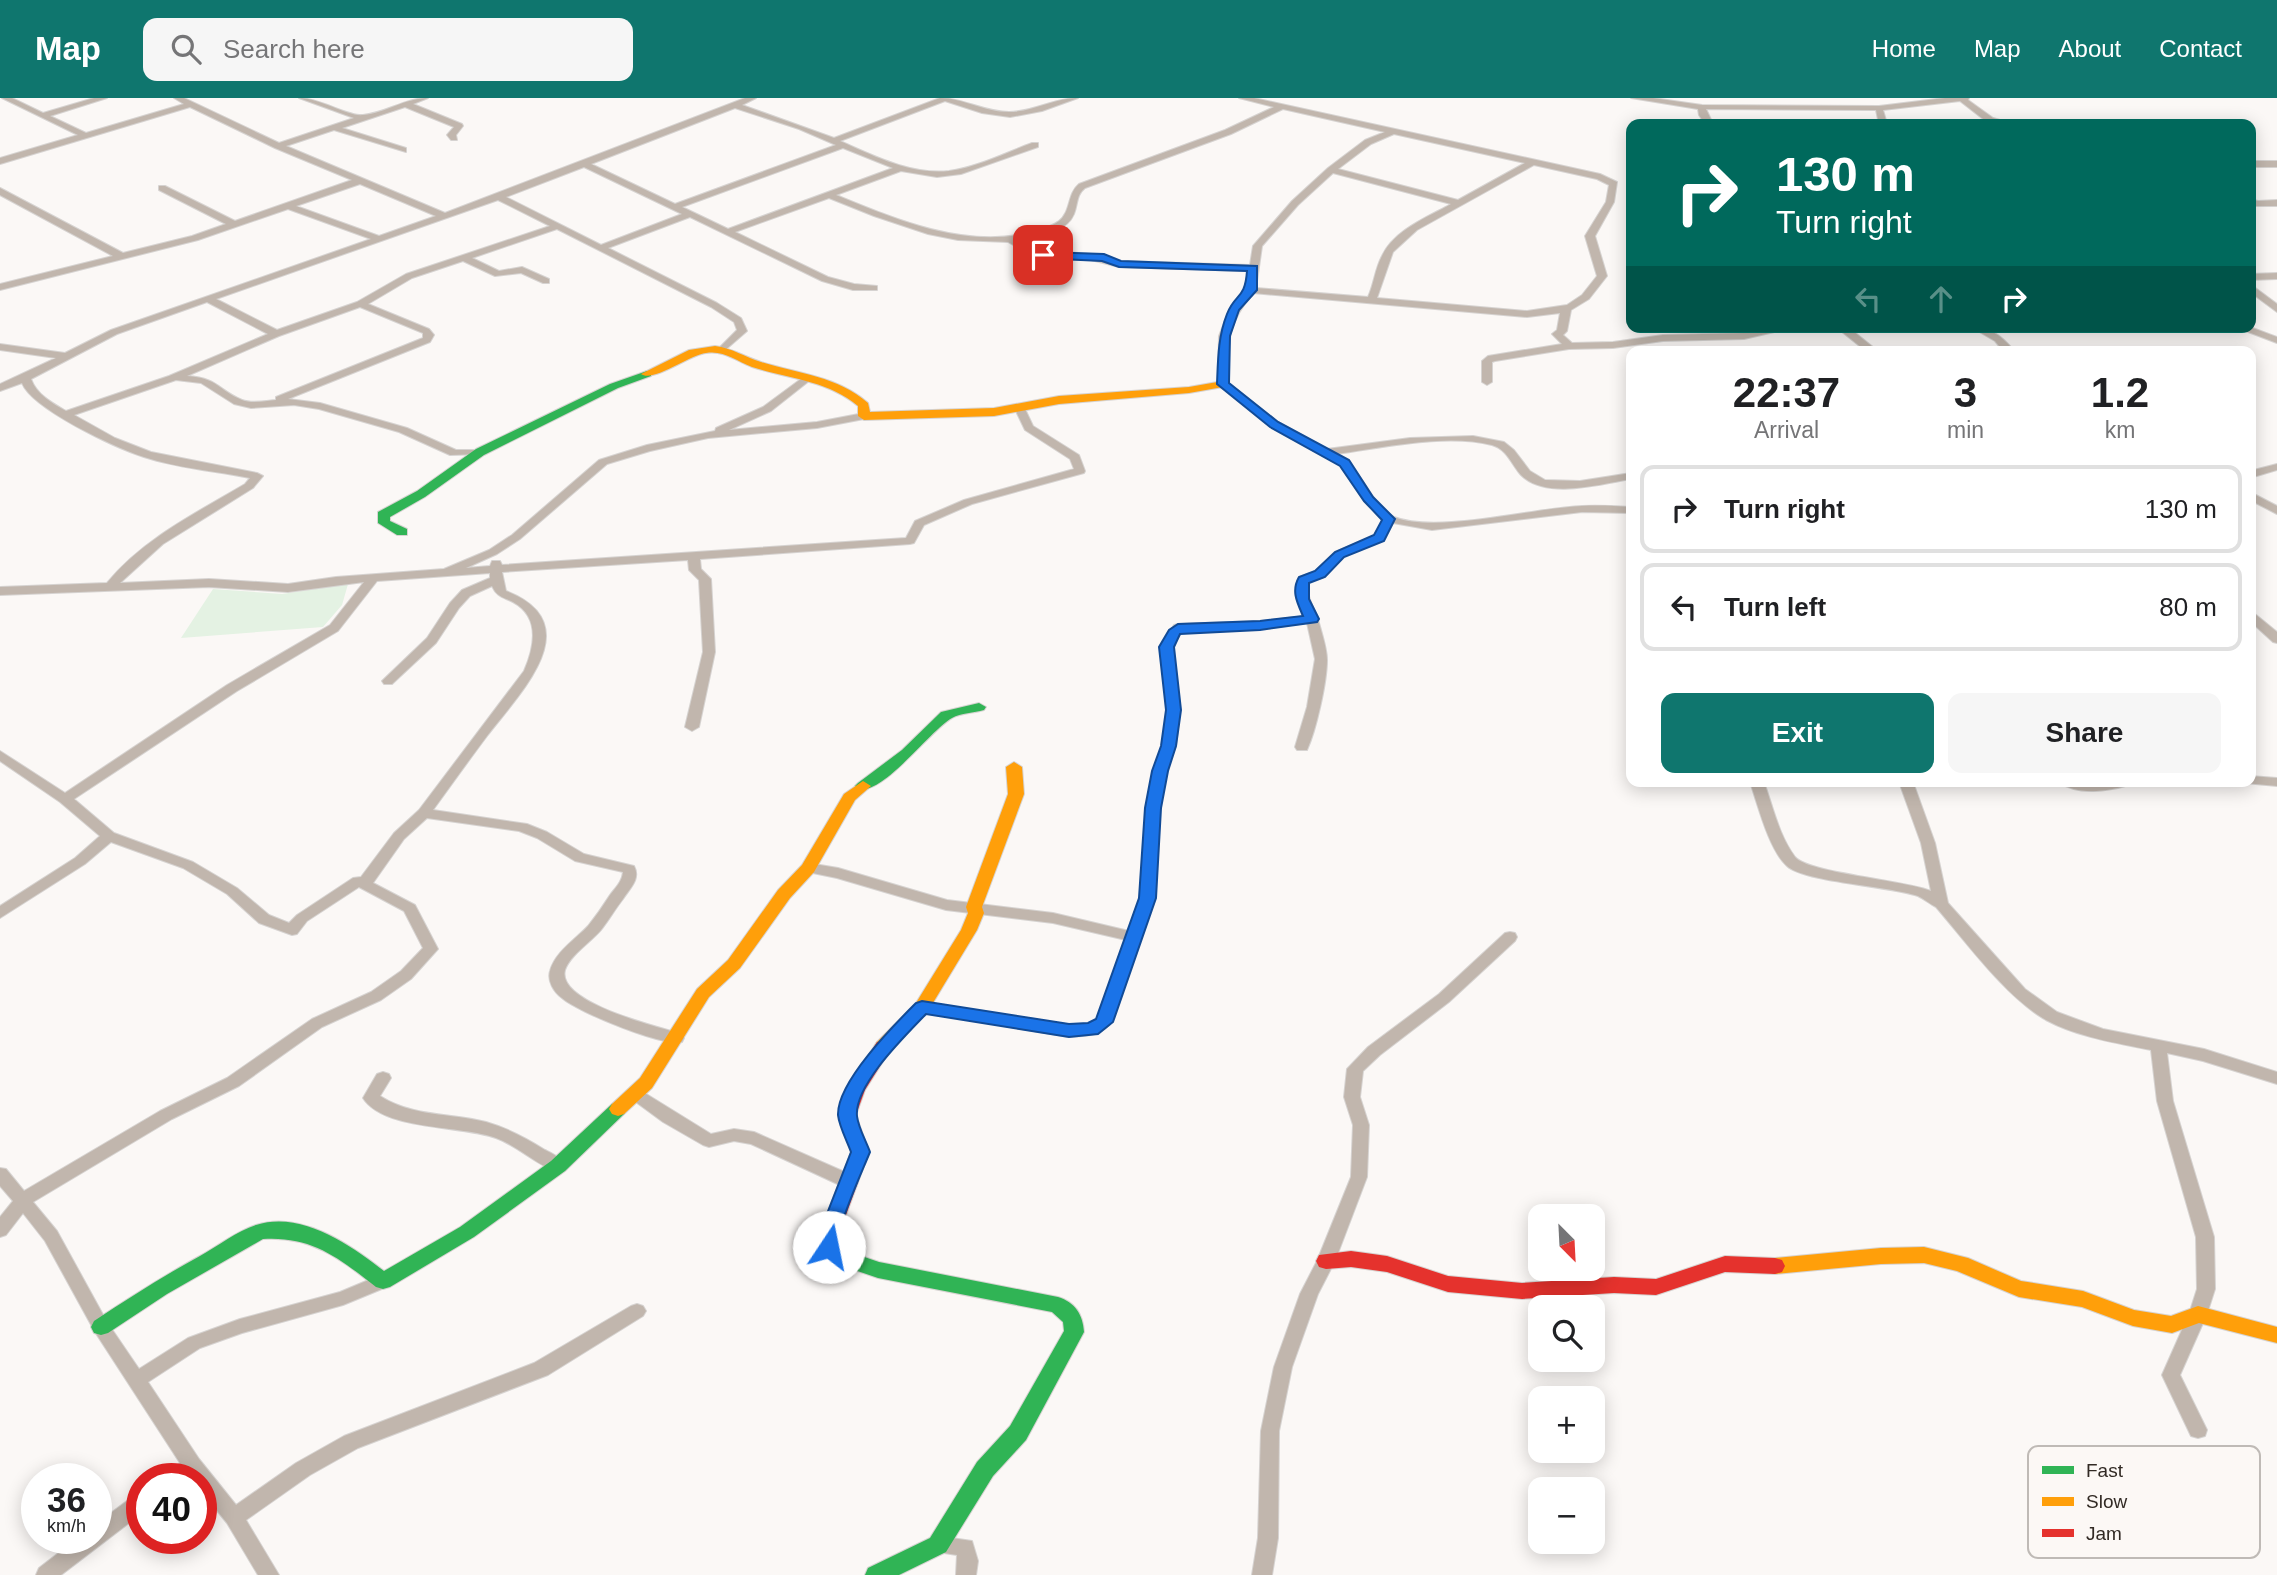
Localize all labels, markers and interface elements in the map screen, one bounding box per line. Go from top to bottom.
search box [143,18,633,81]
text: Map [35,30,101,67]
icon: search [167,30,205,68]
text: Search here [223,34,365,64]
text: Home [1872,35,1936,62]
text: Map [1974,35,2021,62]
text: About [2059,35,2121,62]
text: Contact [2159,35,2242,62]
icon: right [1661,147,1752,238]
text: 130 m [1776,147,1915,201]
text: Turn right [1776,204,1912,240]
pin [1013,225,1073,285]
icon: arrive [1024,236,1062,274]
icon: left [1849,280,1887,318]
icon: ahead [1922,280,1960,318]
icon: right [1995,280,2033,318]
text: 22:37 [1733,369,1840,416]
text: 3 [1954,369,1977,416]
text: 1.2 [2091,369,2149,416]
text: Arrival [1754,417,1819,443]
text: min [1947,417,1984,443]
text: km [2105,417,2135,443]
icon: right [1665,490,1703,528]
text: Turn right [1724,494,1845,524]
text: 130 m [2145,494,2217,524]
icon: left [1665,588,1703,626]
text: Turn left [1724,592,1826,622]
text: 80 m [2159,592,2217,622]
button: Exit [1661,693,1934,773]
button: Share [1948,693,2221,773]
north arrow [1528,1204,1605,1281]
map controls [1528,1204,1605,1554]
position arrow [792,1210,866,1284]
button: search [1528,1295,1605,1372]
button: + [1528,1386,1605,1463]
legend [2028,1446,2260,1558]
text: Fast [2086,1460,2124,1481]
speed limit sign: 40 [126,1463,217,1554]
button: − [1528,1477,1605,1554]
text: 36 [47,1480,86,1519]
text: Slow [2086,1491,2127,1512]
text: km/h [47,1516,86,1536]
text: Jam [2086,1523,2122,1544]

